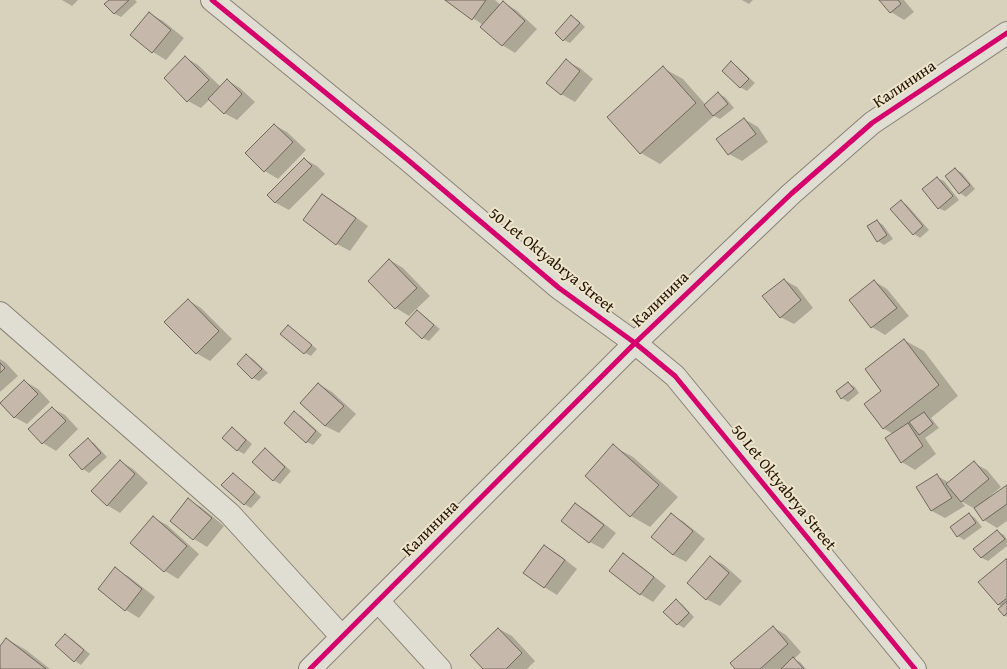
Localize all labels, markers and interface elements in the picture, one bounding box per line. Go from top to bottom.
street label: Калинина [870,57,940,113]
street label: 50 Let Oktyabrya Street [484,204,618,318]
street label: Калинина [629,268,693,332]
street label: 50 Let Oktyabrya Street [726,421,840,555]
street label: Калинина [399,497,463,561]

